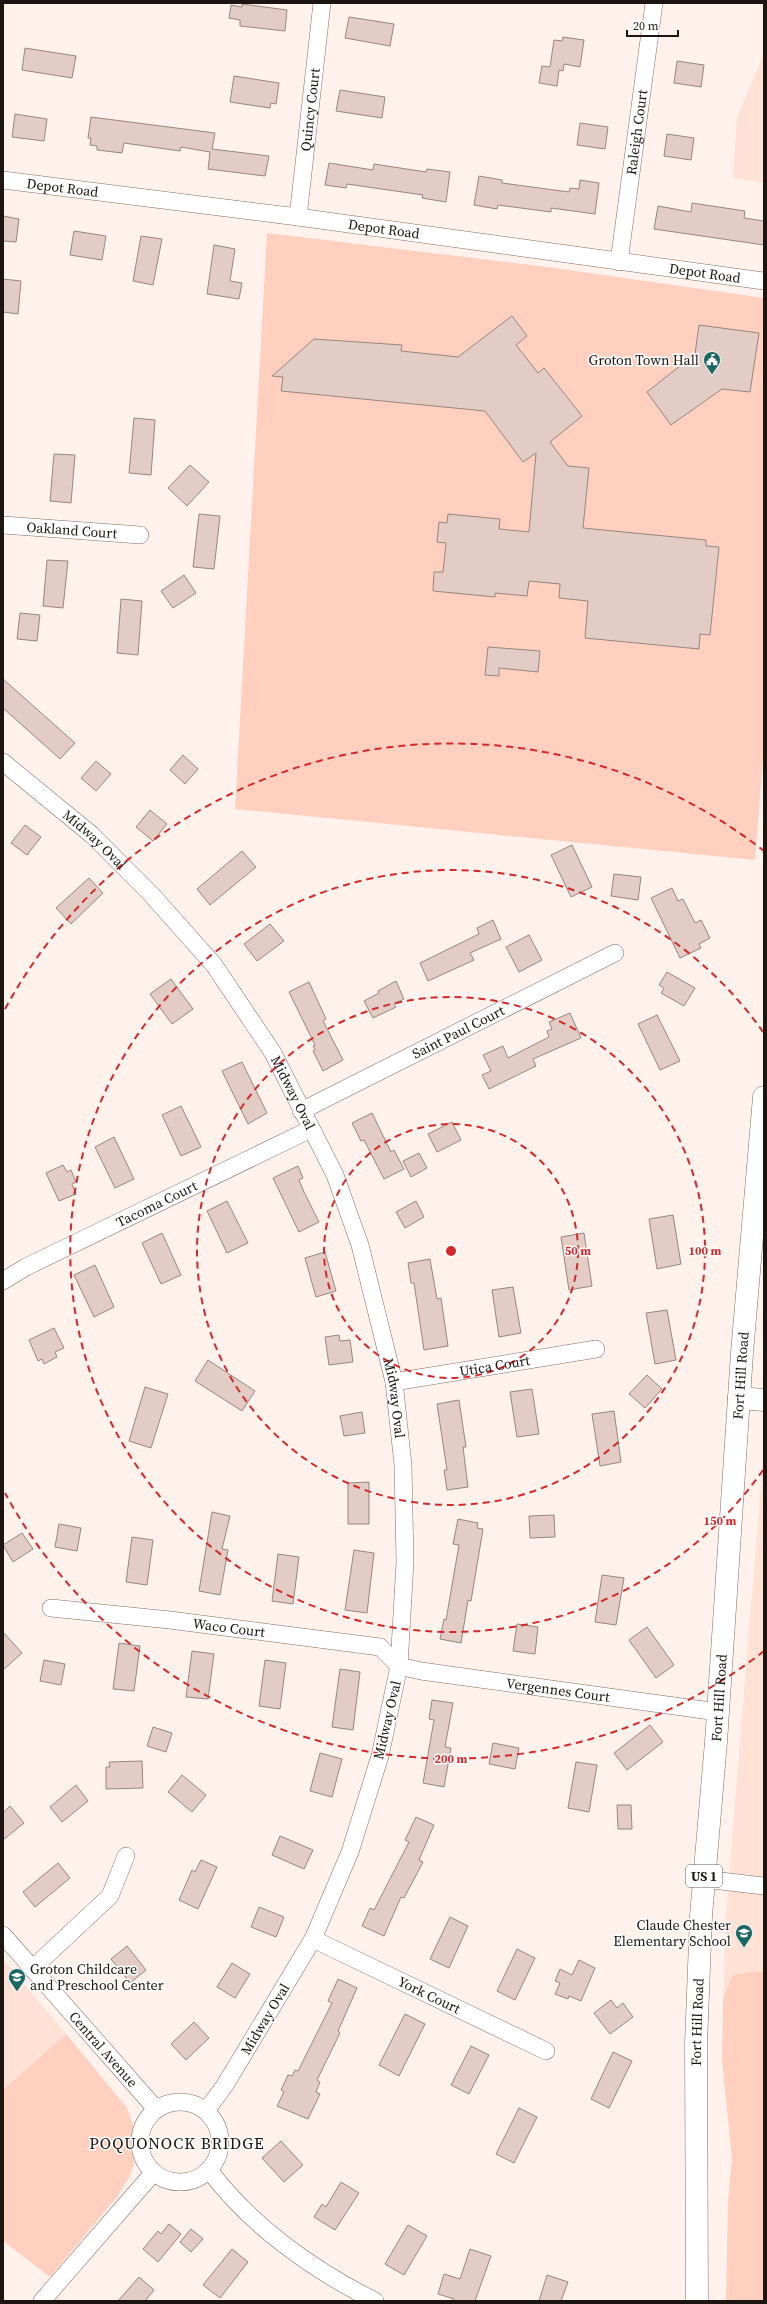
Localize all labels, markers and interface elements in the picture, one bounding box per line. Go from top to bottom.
scale bar [627,12,678,38]
text: 20 m [633,18,659,34]
street label: Quincy Court [295,67,325,152]
street label: Raleigh Court [621,88,652,176]
street label: Depot Road [25,173,100,202]
street label: Depot Road [347,214,421,244]
street label: Depot Road [668,258,742,288]
place label: Groton Town Hall [589,350,699,370]
public building icon: Groton Town Hall [702,350,722,375]
street label: Oakland Court [26,517,118,543]
street label: Midway Oval [58,805,131,874]
street label: Saint Paul Court [409,1000,508,1064]
street label: Midway Oval [266,1052,320,1133]
street label: Tacoma Court [113,1175,201,1232]
text: 50 m [565,1243,591,1259]
text: 100 m [689,1243,722,1259]
centre of rings [444,1244,458,1258]
street label: Fort Hill Road [728,1331,754,1420]
street label: Utica Court [458,1350,532,1381]
street label: Midway Oval [378,1356,410,1439]
text: 150 m [704,1513,737,1529]
street label: Waco Court [192,1613,267,1642]
street label: Fort Hill Road [706,1653,732,1742]
street label: Vergennes Court [505,1673,611,1707]
street label: Midway Oval [368,1679,406,1761]
text: 200 m [435,1751,468,1767]
road number: US 1 [686,1865,722,1887]
place label: Claude Chester Elementary School [613,1915,731,1951]
school or university icon: Claude Chester Elementary School [734,1923,754,1948]
place label: Groton Childcare and Preschool Center [30,1959,164,1995]
school or university icon: Groton Childcare and Preschool Center [7,1967,27,1992]
street label: York Court [395,1971,464,2019]
street label: Fort Hill Road [686,1978,709,2066]
street label: Midway Oval [236,1979,294,2059]
street label: Central Avenue [64,2007,142,2092]
district label: POQUONOCK BRIDGE [89,2132,265,2154]

